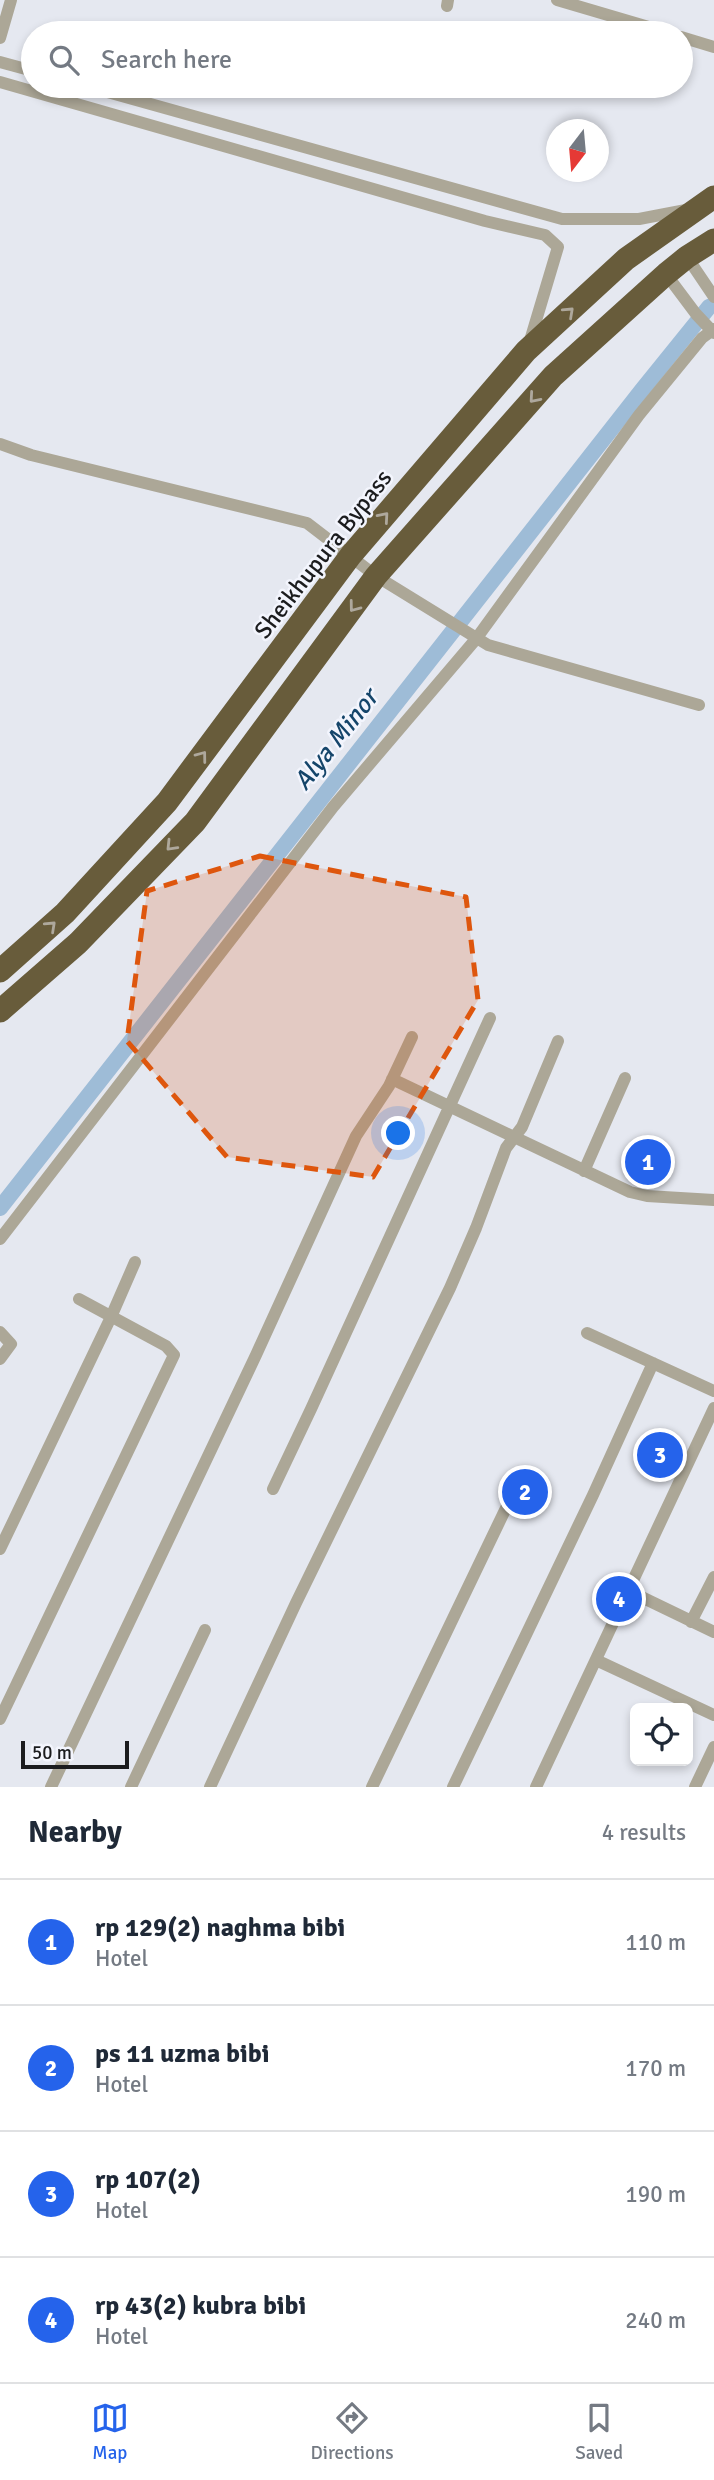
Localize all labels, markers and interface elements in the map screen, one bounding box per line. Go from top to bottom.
search box [21,21,693,98]
icon: search [45,41,83,79]
text: Search here [101,44,232,76]
north arrow [546,119,609,182]
one-way arrow [561,307,574,320]
one-way arrow [530,390,542,403]
street label: Sheikhupura Bypass [248,463,398,645]
one-way arrow [376,512,388,525]
one-way arrow [349,599,362,612]
water label: Alya Minor [287,681,387,797]
one-way arrow [193,751,206,764]
one-way arrow [167,838,180,851]
one-way arrow [43,922,56,934]
your location [381,1116,415,1150]
pin: 1 [625,1136,671,1188]
pin: 3 [637,1429,683,1481]
pin: 2 [502,1466,548,1518]
pin: 4 [596,1573,642,1625]
map controls [630,1703,693,1766]
button: locate [630,1703,693,1766]
scale bar [21,1738,130,1770]
text: 50 m [32,1741,72,1765]
text: Nearby [28,1814,122,1851]
text: 4 results [602,1818,686,1847]
text: rp 129(2) naghma bibi [95,1912,345,1944]
text: 1 [45,1928,57,1957]
text: 110 m [625,1928,686,1957]
text: Hotel [95,1944,148,1973]
text: ps 11 uzma bibi [95,2038,269,2070]
text: 2 [45,2054,57,2083]
text: 170 m [625,2054,686,2083]
text: Hotel [95,2070,148,2099]
text: rp 107(2) [95,2164,201,2196]
text: 3 [45,2180,57,2209]
text: 190 m [625,2180,686,2209]
text: Hotel [95,2196,148,2225]
text: rp 43(2) kubra bibi [95,2290,306,2322]
text: 4 [45,2306,57,2335]
text: 240 m [625,2306,686,2335]
text: Hotel [95,2322,148,2351]
tab: Map [91,2399,129,2465]
tab: Directions [311,2399,394,2465]
tab: Saved [575,2399,623,2465]

